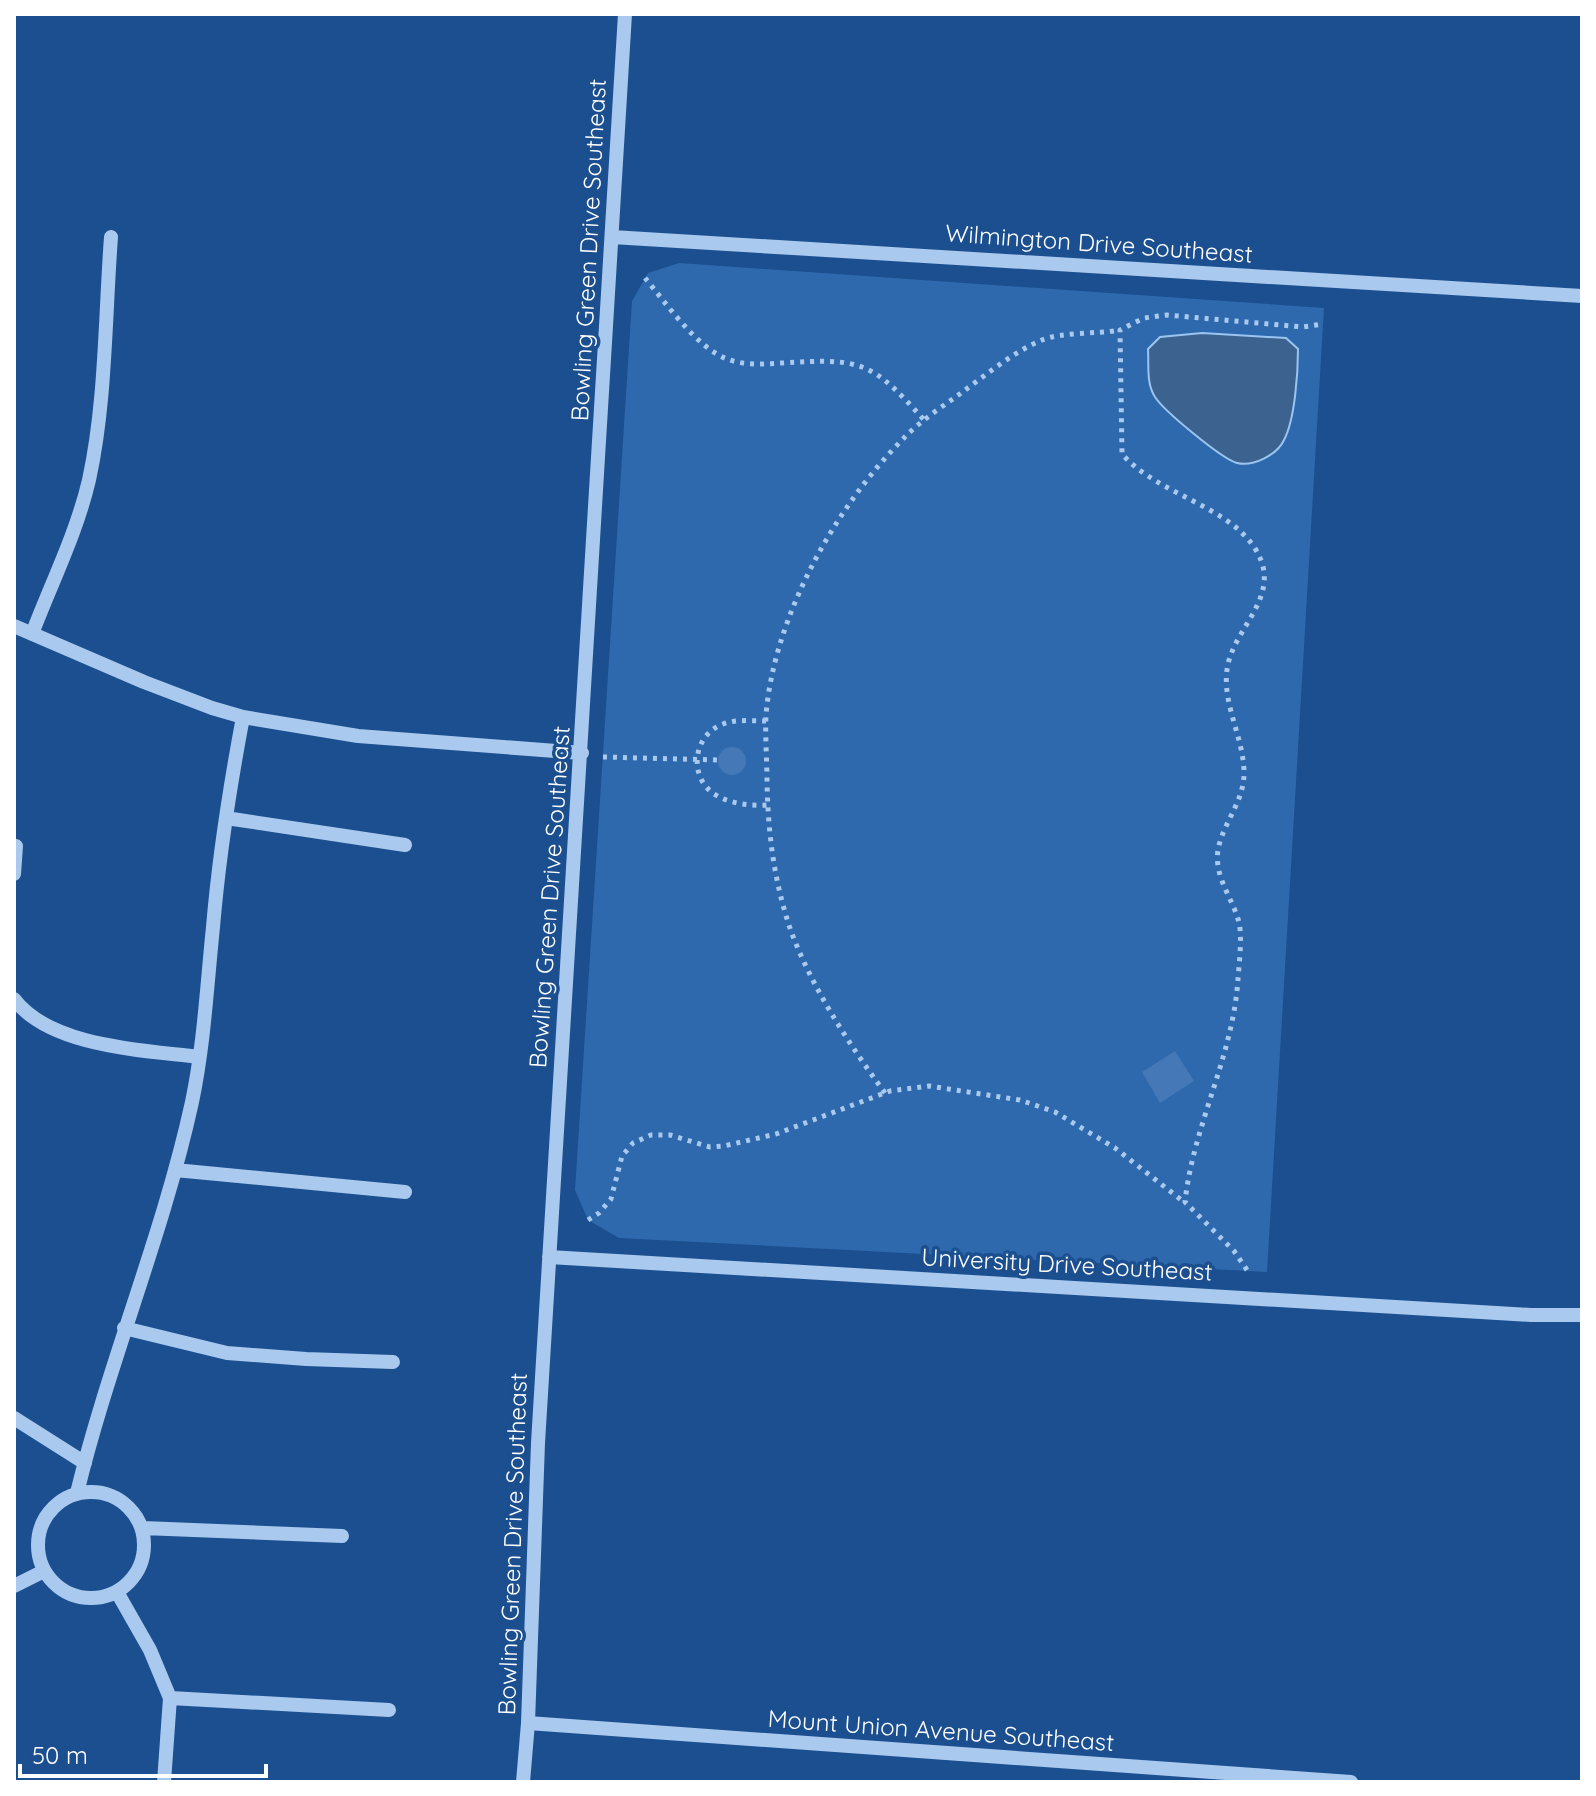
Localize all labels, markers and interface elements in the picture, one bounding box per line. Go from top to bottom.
street label: Bowling Green Drive Southeast [564,78,612,422]
street label: Wilmington Drive Southeast [944,217,1254,269]
street label: Bowling Green Drive Southeast [522,725,576,1069]
street label: University Drive Southeast [921,1241,1213,1287]
street label: Bowling Green Drive Southeast [491,1372,533,1716]
street label: Mount Union Avenue Southeast [767,1703,1115,1757]
scale bar [20,1728,266,1778]
text: 50 m [32,1740,88,1770]

